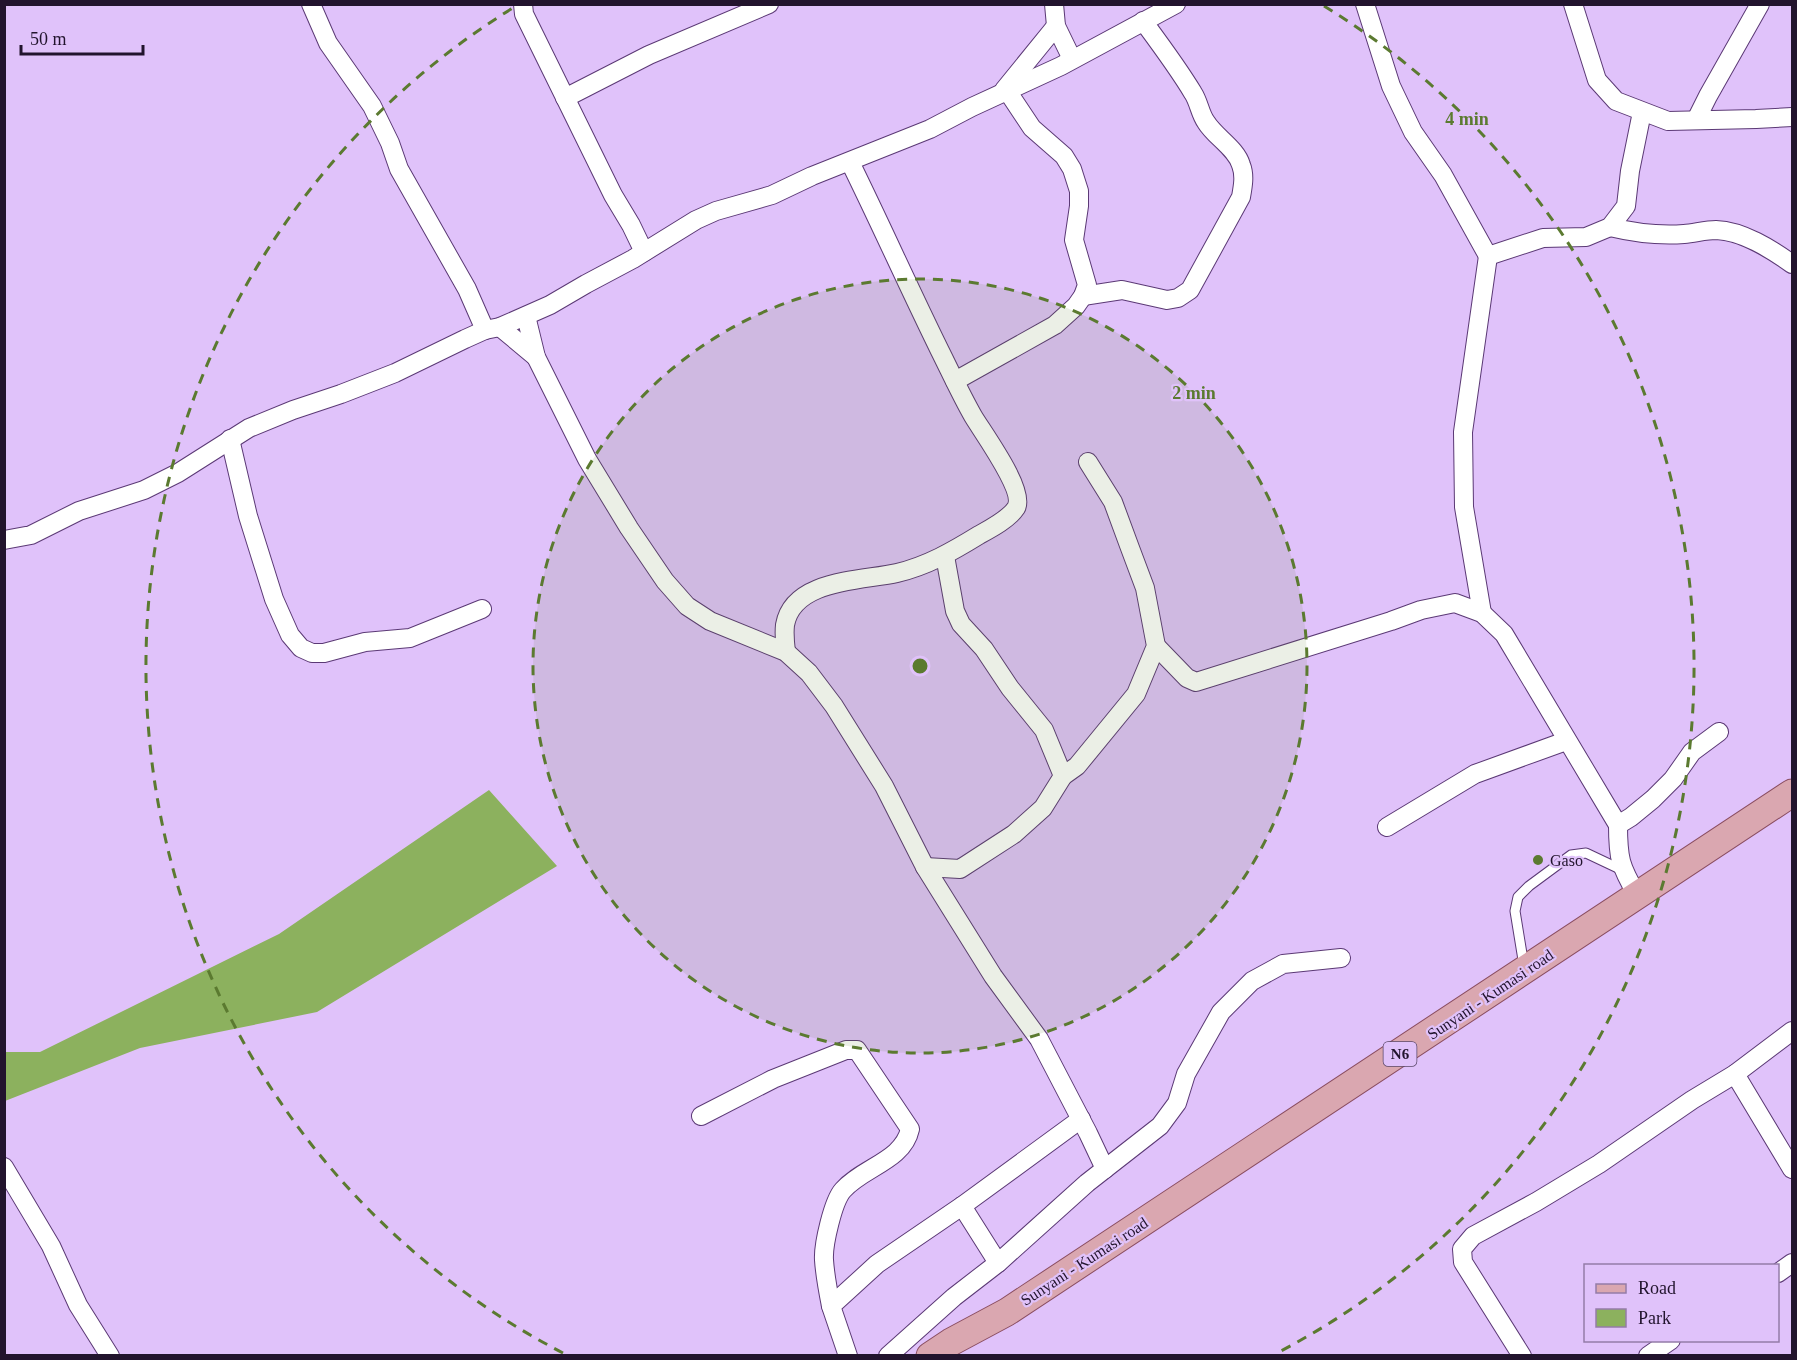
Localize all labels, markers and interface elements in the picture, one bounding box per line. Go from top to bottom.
scale bar [21,18,142,56]
text: 50 m [30,29,67,49]
text: 4 min [1445,109,1489,129]
text: 2 min [1172,383,1216,403]
centre of rings [910,656,930,676]
place label: Gaso [1550,852,1583,869]
marker: Gaso [1531,853,1545,867]
street label: Sunyani - Kumasi road [1424,946,1557,1044]
road number: N6 [1384,1042,1416,1066]
street label: Sunyani - Kumasi road [1018,1214,1152,1310]
legend [1584,1264,1779,1342]
text: Road [1638,1278,1676,1298]
text: Park [1638,1308,1671,1328]

